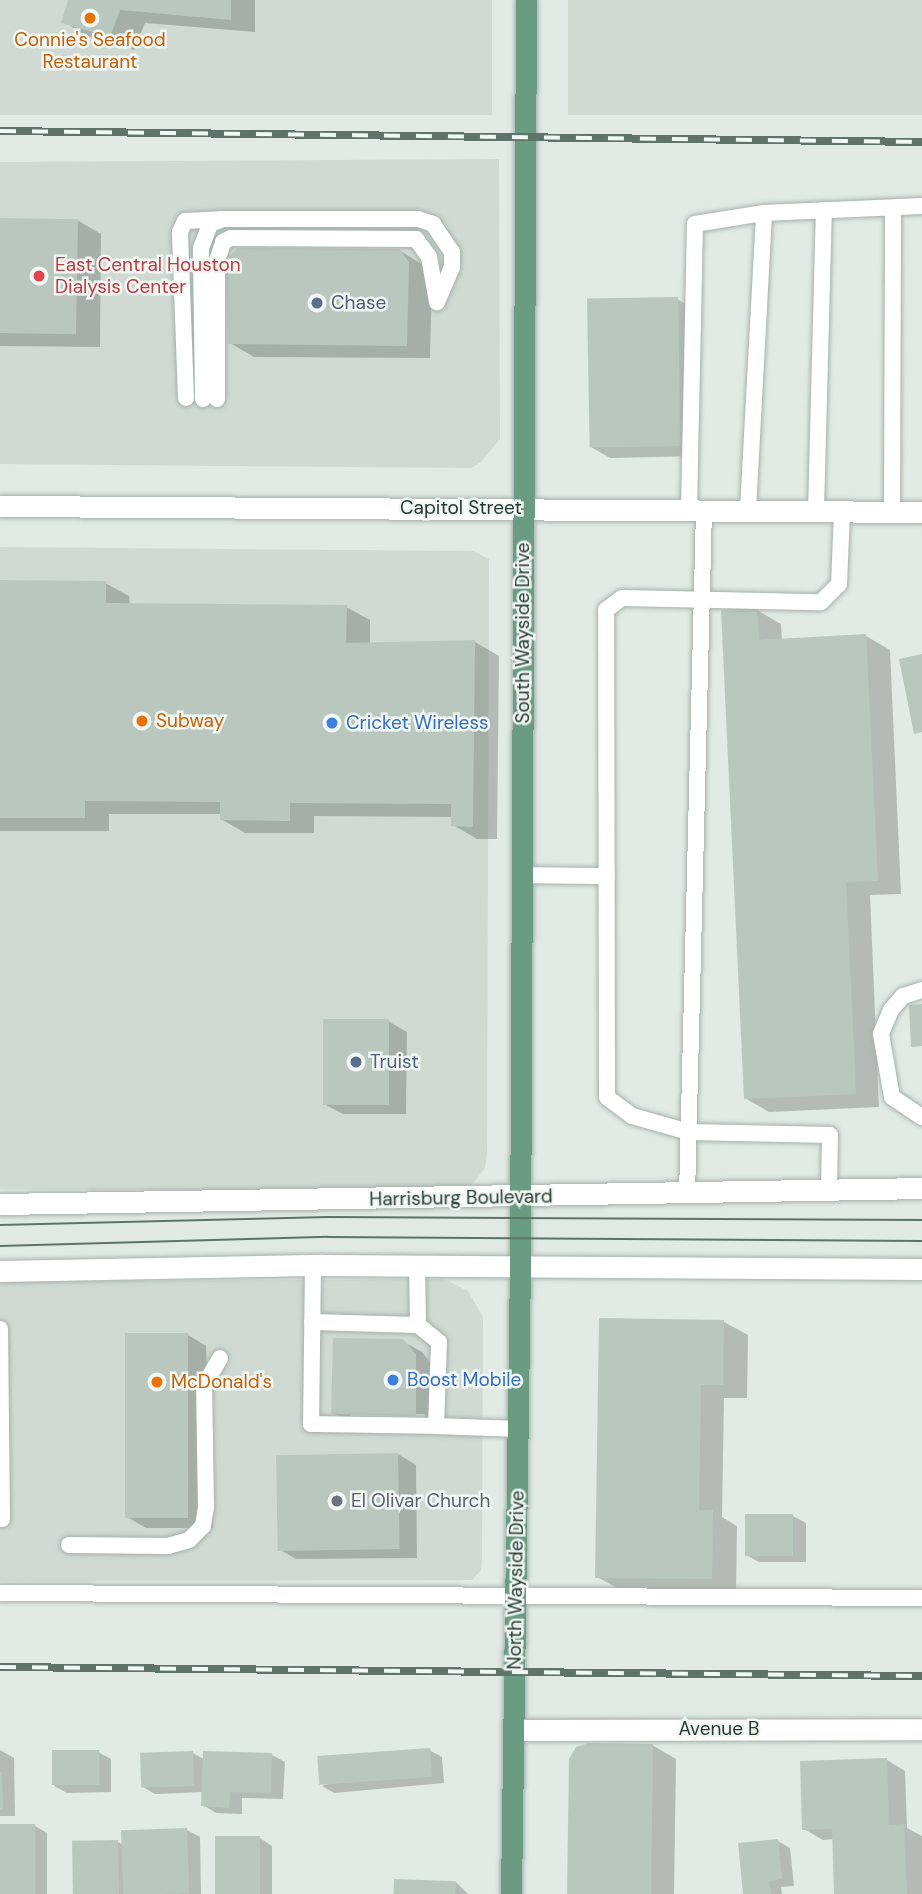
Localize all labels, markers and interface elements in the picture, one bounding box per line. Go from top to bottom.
marker: Connie's Seafood Restaurant [82,10,98,26]
place label: Connie's Seafood Restaurant [14,29,166,73]
place label: East Central Houston Dialysis Center [55,254,241,298]
marker: East Central Houston Dialysis Center [29,266,49,286]
place label: Chase [331,292,386,314]
marker: Chase [309,295,325,311]
street label: Capitol Street [400,497,522,519]
street label: South Wayside Drive [512,543,534,723]
place label: Subway [156,710,224,732]
place label: Cricket Wireless [346,712,488,734]
marker: Subway [134,713,150,729]
marker: Cricket Wireless [324,715,340,731]
place label: Truist [370,1051,419,1073]
marker: Truist [348,1054,364,1070]
street label: Harrisburg Boulevard [369,1185,553,1211]
place label: Boost Mobile [407,1369,521,1391]
place label: McDonald's [171,1371,272,1393]
marker: Boost Mobile [385,1372,401,1388]
marker: McDonald's [149,1374,165,1390]
place label: El Olivar Church [351,1490,490,1512]
street label: North Wayside Drive [503,1490,529,1670]
marker: El Olivar Church [329,1493,345,1509]
street label: Avenue B [678,1718,760,1740]

